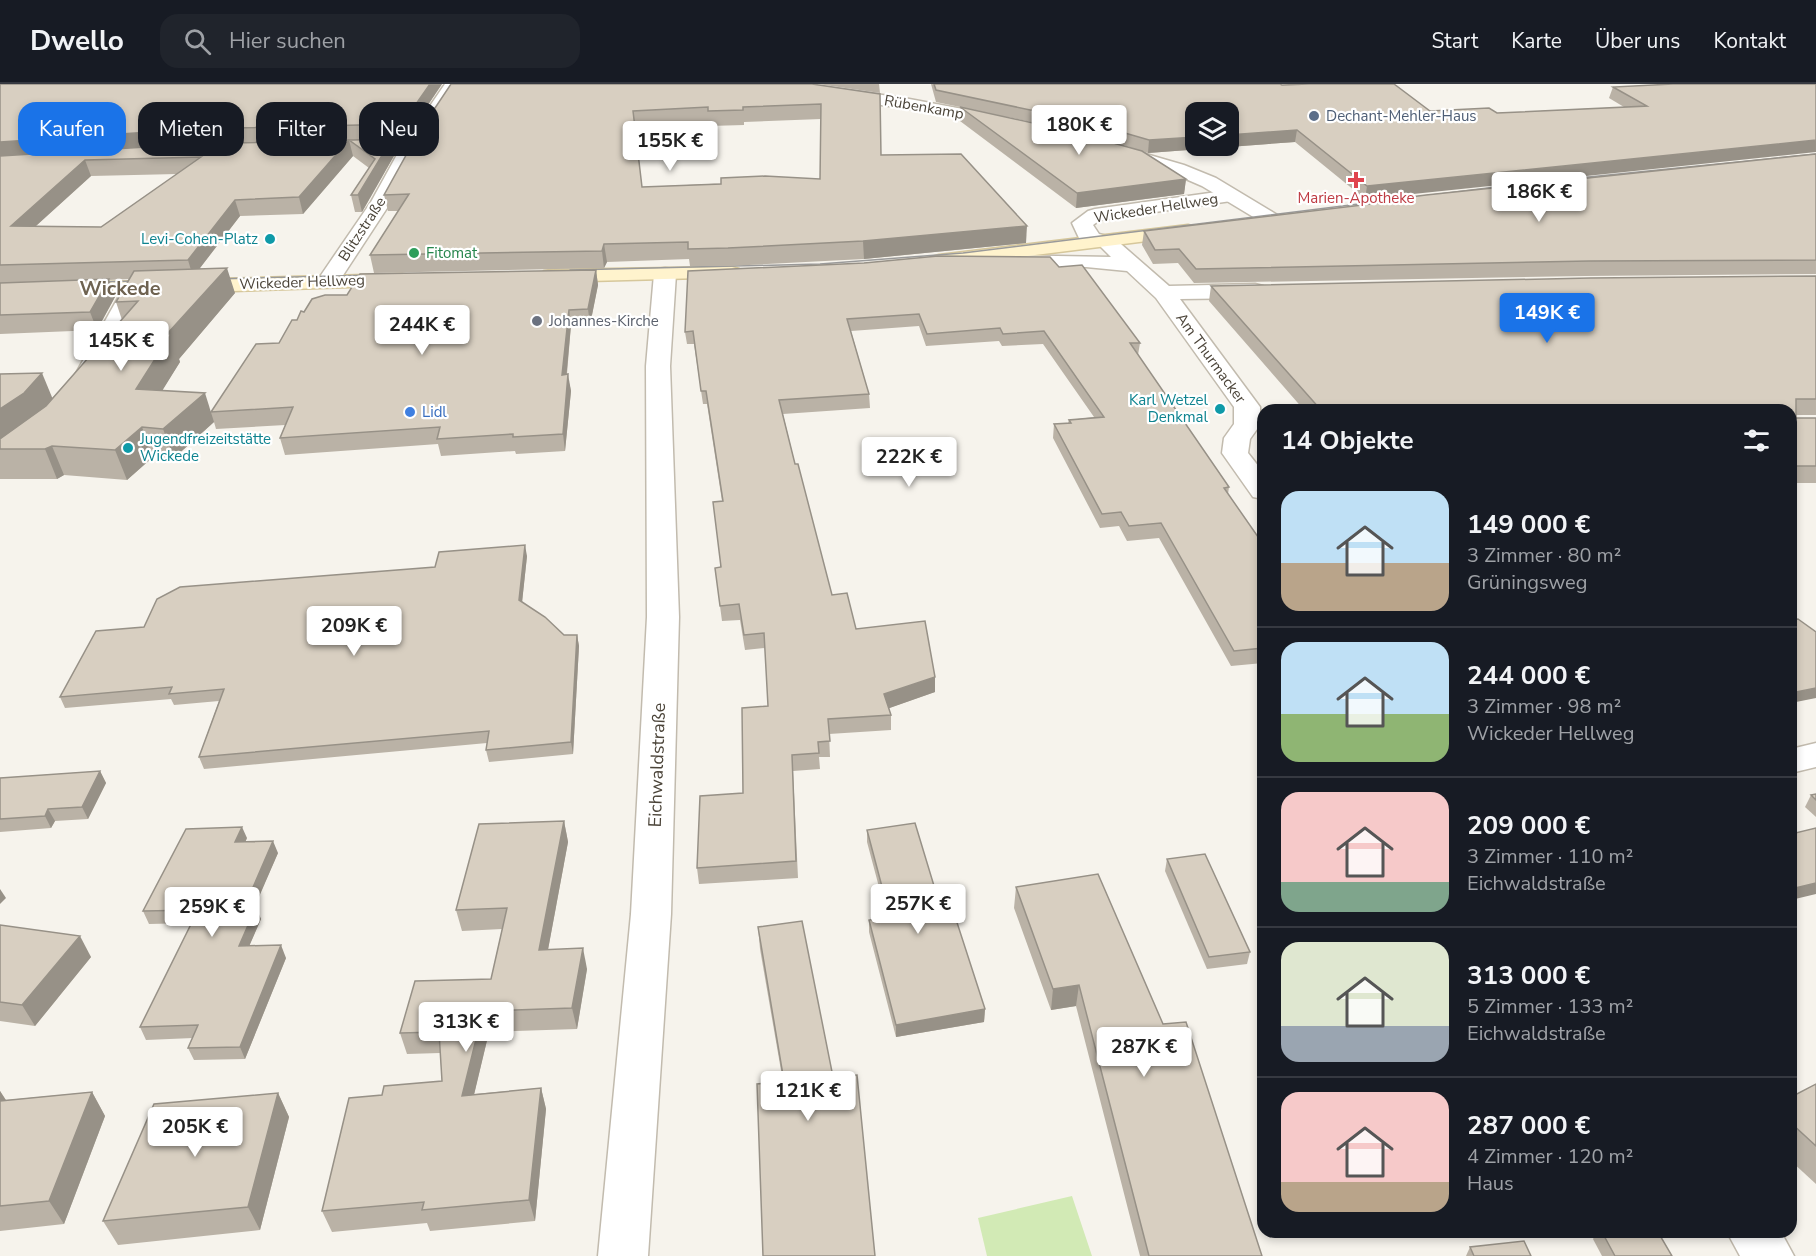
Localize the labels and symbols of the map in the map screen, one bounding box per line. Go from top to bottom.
street label: Rübenkamp [883,90,966,124]
pin: 180K € [1030,105,1128,156]
place label: Dechant-Mehler-Haus [1326,106,1477,126]
marker: Dechant-Mehler-Haus [1307,109,1321,123]
pin: 155K € [621,121,719,172]
pin: 186K € [1490,172,1588,223]
marker: Marien-Apotheke [1349,173,1363,187]
street label: Wickeder Hellweg [1092,188,1220,228]
place label: Marien-Apotheke [1297,188,1415,208]
street label: Blitzstraße [334,193,390,265]
place label: Levi-Cohen-Platz [141,229,258,249]
marker: Levi-Cohen-Platz [263,232,277,246]
place label: Fitomat [426,243,478,263]
marker: Fitomat [407,246,421,260]
street label: Wickeder Hellweg [239,270,365,294]
district label: Wickede [80,275,161,302]
pin: 149K € [1498,293,1596,344]
pin: 244K € [373,305,471,356]
street label: Am Thurmacker [1171,309,1251,408]
place label: Johannes-Kirche [548,311,659,331]
marker: Johannes-Kirche [530,314,544,328]
pin: 145K € [72,321,170,372]
place label: Karl Wetzel Denkmal [1129,390,1209,427]
place label: Lidl [422,402,447,422]
marker: Karl Wetzel Denkmal [1213,402,1227,416]
marker: Lidl [403,405,417,419]
place label: Jugendfreizeitstätte Wickede [139,429,271,466]
pin: 222K € [860,437,958,488]
marker: Jugendfreizeitstätte Wickede [121,441,135,455]
pin: 209K € [305,606,403,657]
street label: Eichwaldstraße [643,702,671,828]
pin: 257K € [869,884,967,935]
pin: 259K € [163,887,261,938]
pin: 313K € [417,1002,515,1053]
pin: 287K € [1095,1027,1193,1078]
pin: 121K € [759,1071,857,1122]
pin: 205K € [146,1107,244,1158]

